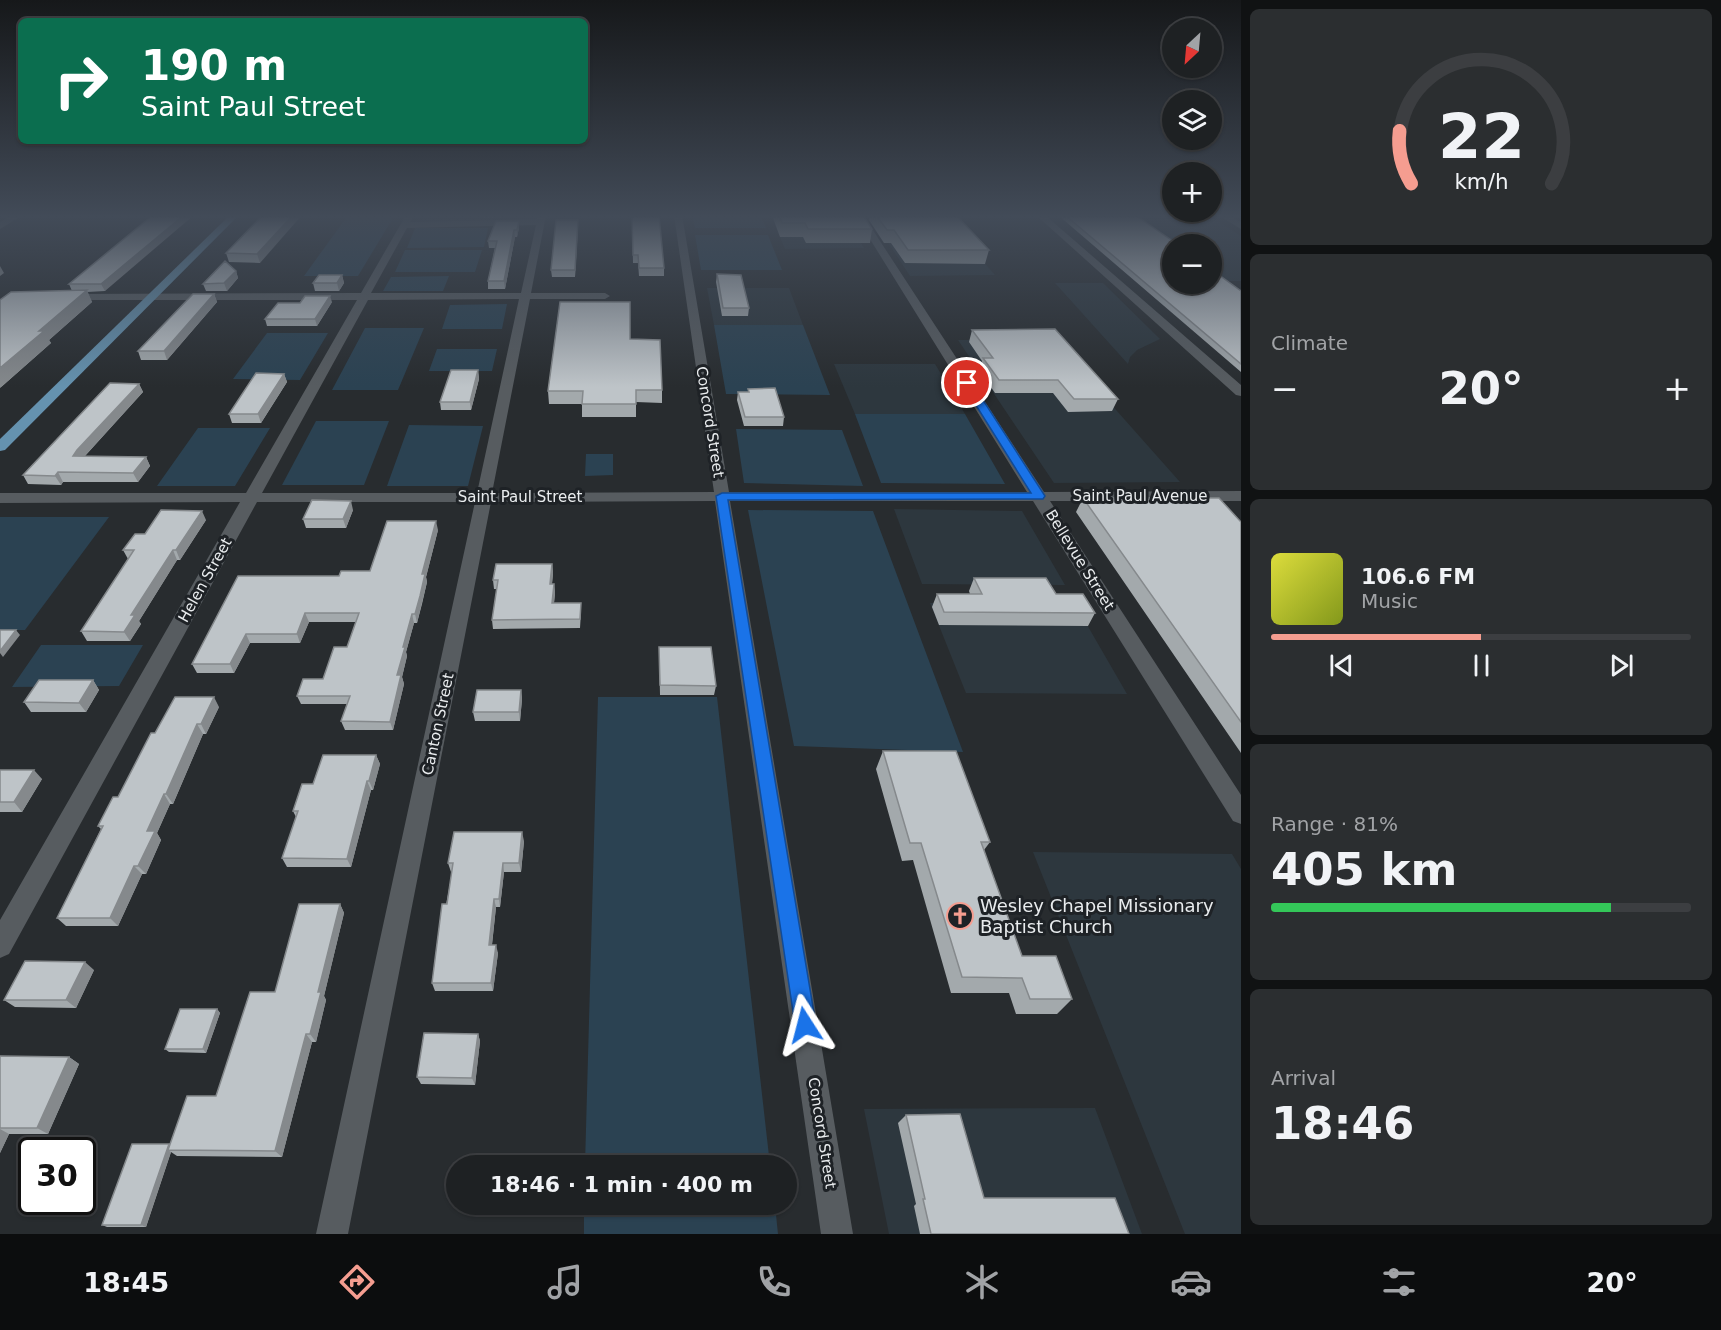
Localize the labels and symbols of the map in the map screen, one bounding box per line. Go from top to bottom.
north arrow [1162,18,1222,78]
pin [941,357,992,408]
street label: Concord Street [692,365,728,479]
street label: Saint Paul Avenue [1073,487,1207,505]
street label: Saint Paul Street [458,488,582,506]
street label: Bellevue Street [1042,506,1118,614]
street label: Helen Street [174,535,236,625]
street label: Canton Street [418,671,458,777]
place label: Wesley Chapel Missionary Baptist Church [980,895,1214,937]
church icon: Wesley Chapel Missionary Baptist Church [945,901,975,931]
position arrow [773,993,837,1057]
street label: Concord Street [804,1076,840,1190]
speed limit sign: 30 [18,1137,96,1215]

